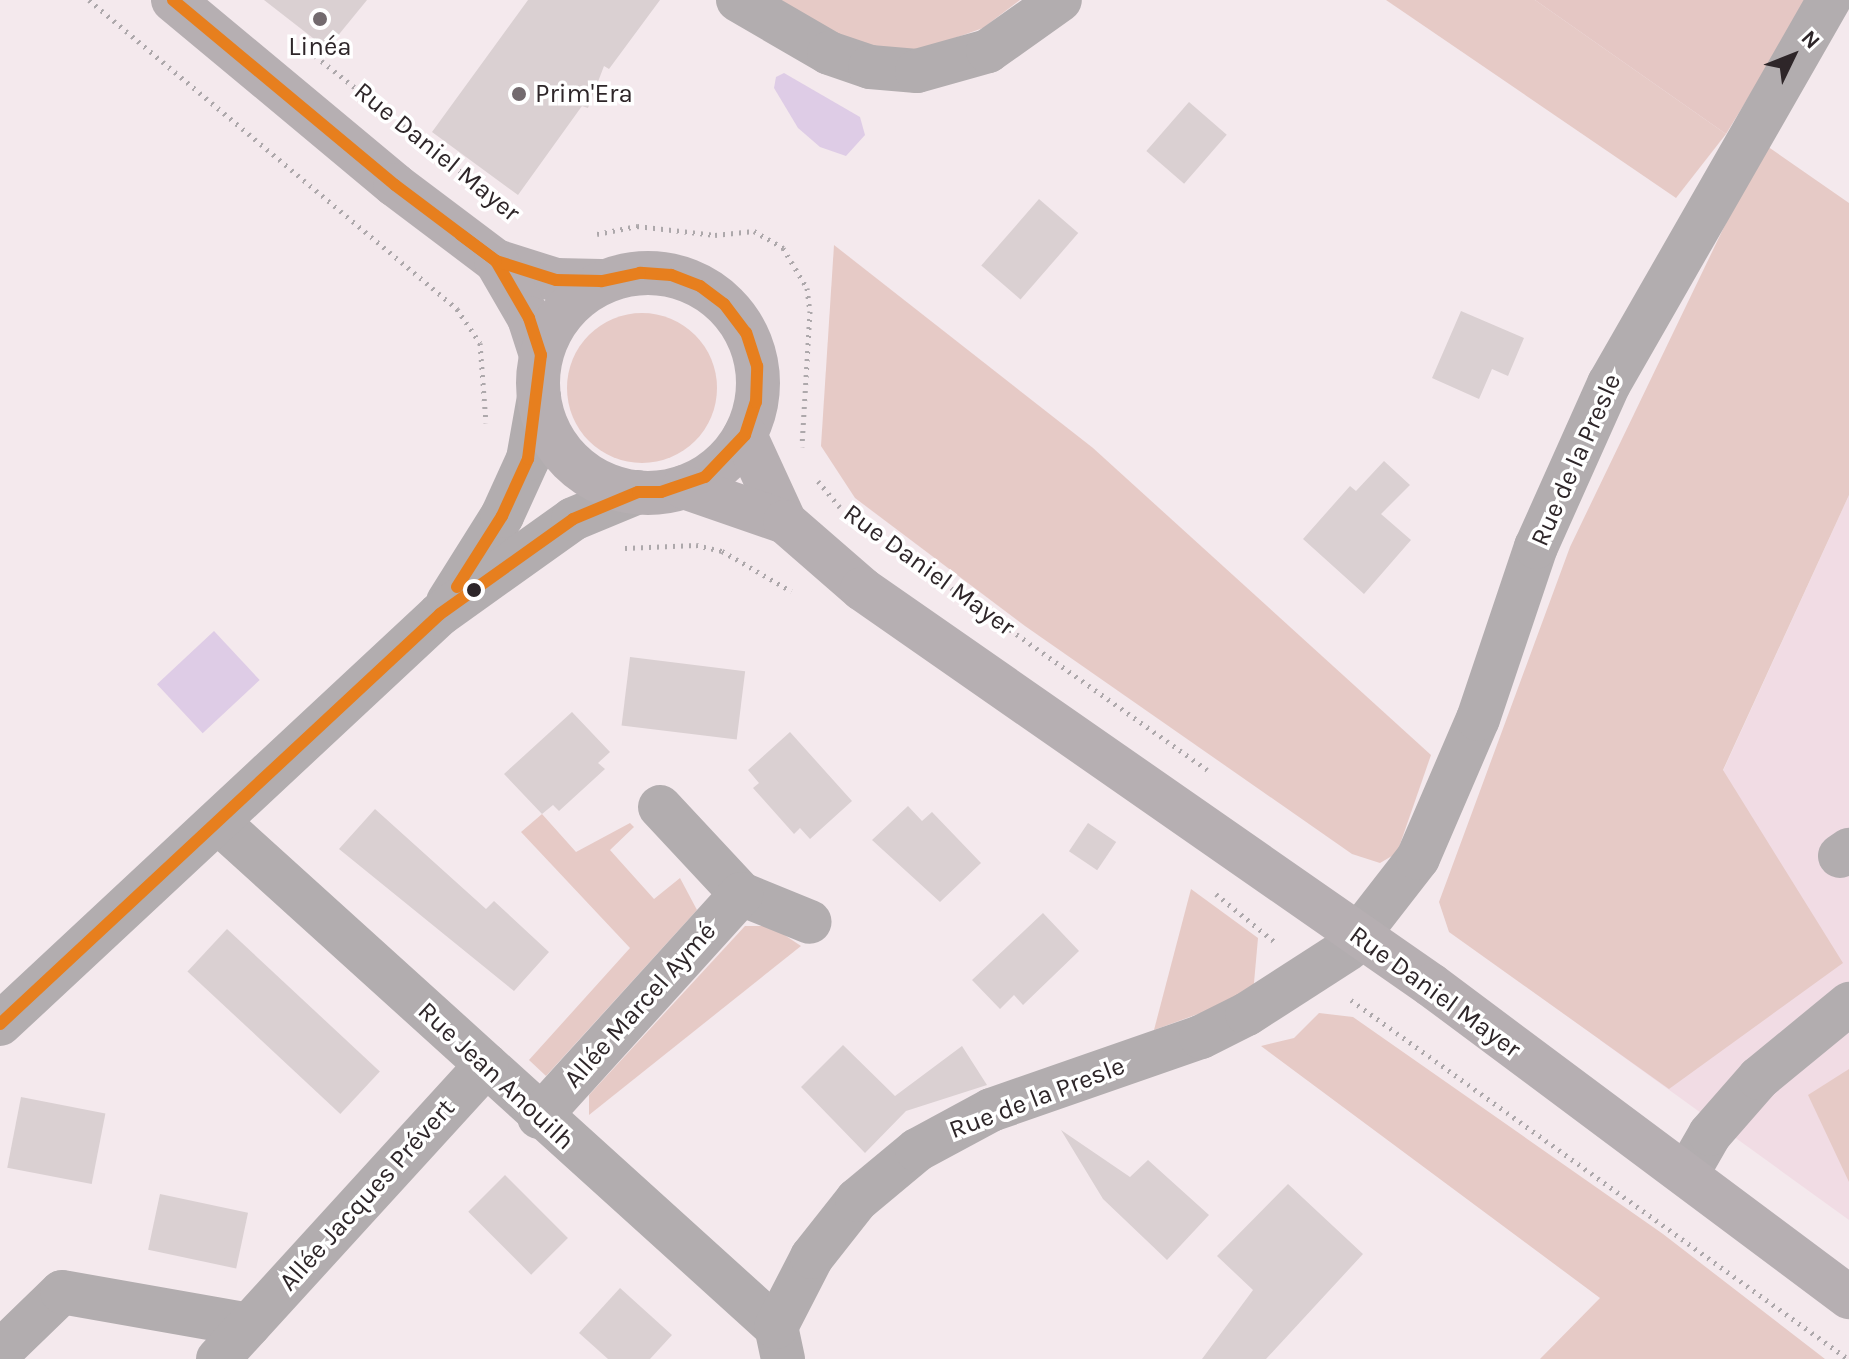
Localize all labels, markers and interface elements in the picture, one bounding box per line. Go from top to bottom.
marker: Linéa [311,10,329,28]
north arrow [1753,16,1833,96]
text: N [1796,25,1825,54]
place label: Linéa [288,31,352,63]
street label: Rue Daniel Mayer [348,76,526,228]
place label: Prim'Era [535,78,633,110]
marker: Prim'Era [510,85,528,103]
street label: Rue de la Presle [1524,369,1628,551]
street label: Rue Daniel Mayer [837,497,1021,643]
unlabelled marker [466,582,482,598]
street label: Allée Marcel Aymé [557,916,723,1094]
street label: Rue Daniel Mayer [1343,919,1527,1065]
street label: Rue Jean Anouilh [411,996,581,1156]
street label: Rue de la Presle [945,1050,1129,1146]
street label: Allée Jacques Prévert [273,1093,461,1297]

